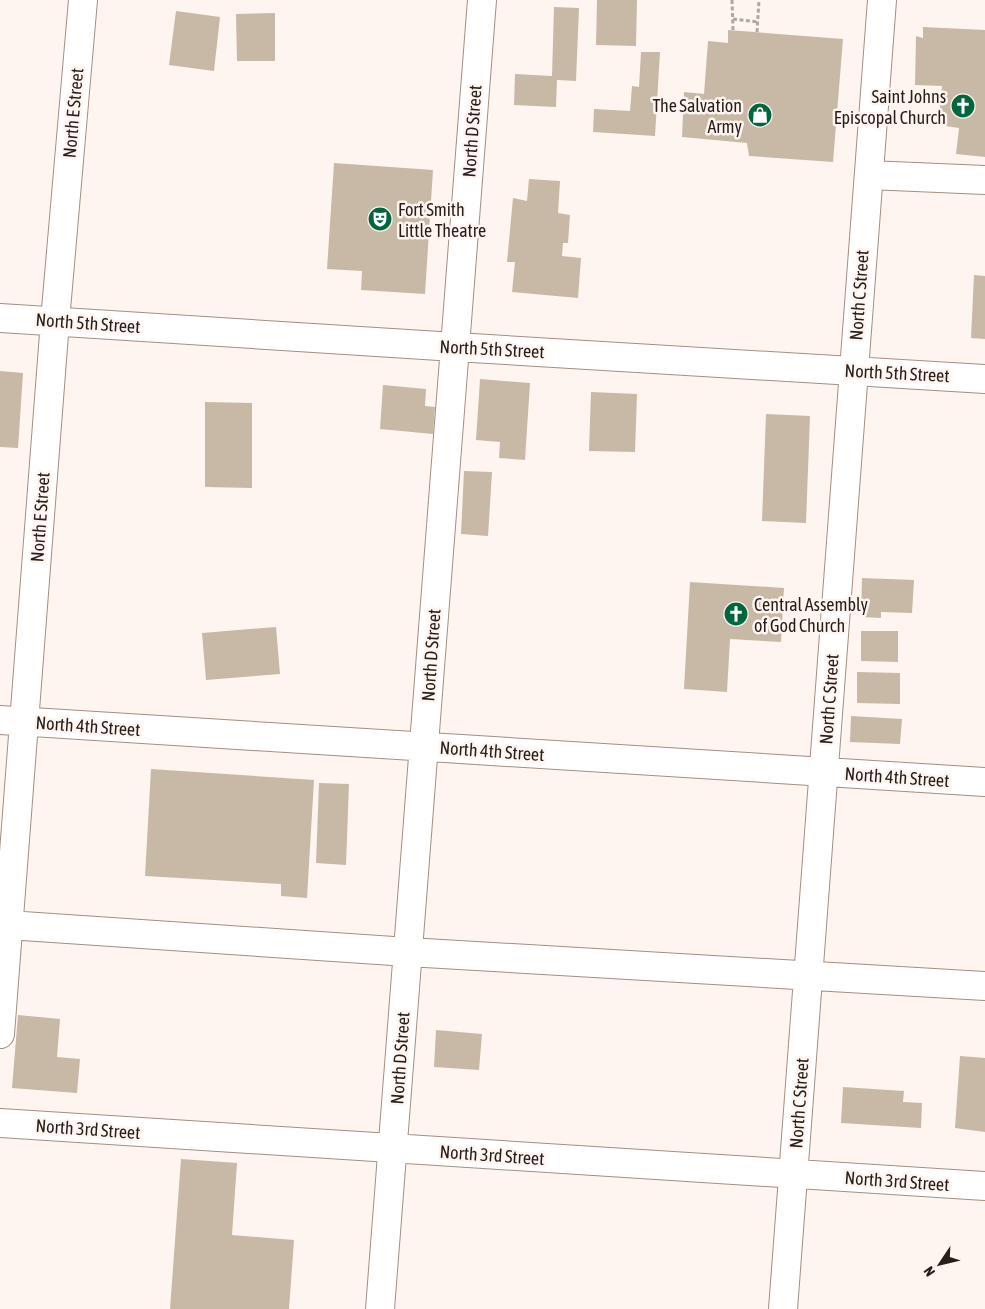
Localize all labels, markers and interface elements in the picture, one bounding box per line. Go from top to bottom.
street label: North E Street [59,67,87,159]
street label: North D Street [458,84,486,178]
place label: Saint Johns Episcopal Church [834,86,946,128]
church icon: Saint Johns Episcopal Church [950,93,976,119]
place label: The Salvation Army [652,95,742,137]
shop icon: The Salvation Army [747,102,773,128]
place label: Fort Smith Little Theatre [398,199,486,241]
theatre icon: Fort Smith Little Theatre [367,206,393,232]
street label: North C Street [845,249,873,341]
street label: North 5th Street [35,309,141,337]
street label: North 5th Street [439,336,545,362]
street label: North 5th Street [844,360,950,386]
street label: North E Street [26,471,54,563]
place label: Central Assembly of God Church [754,594,868,636]
church icon: Central Assembly of God Church [723,601,749,627]
street label: North D Street [417,608,445,702]
street label: North C Street [815,653,843,745]
street label: North 4th Street [35,712,141,740]
street label: North 4th Street [439,737,545,765]
street label: North 4th Street [844,763,950,791]
street label: North D Street [386,1011,414,1105]
street label: North C Street [785,1057,813,1149]
street label: North 3rd Street [35,1115,141,1143]
street label: North 3rd Street [439,1141,545,1169]
street label: North 3rd Street [844,1167,950,1195]
north arrow [915,1239,965,1289]
text: N [920,1263,938,1279]

